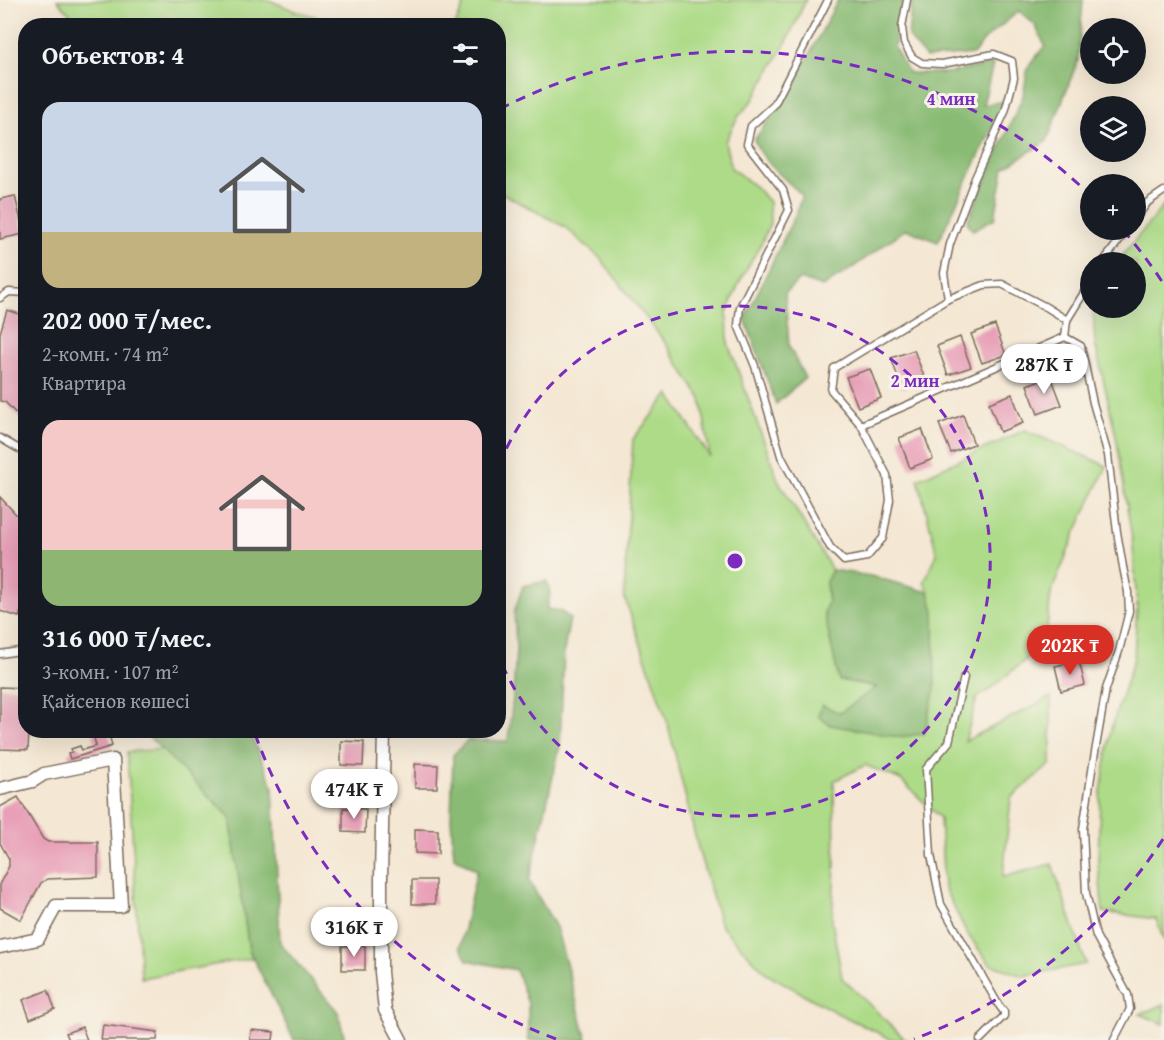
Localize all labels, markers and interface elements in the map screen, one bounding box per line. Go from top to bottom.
map controls [1080,18,1146,318]
button: locate [1080,18,1146,84]
text: Объектов: 4 [42,35,185,74]
icon: filters [449,38,482,71]
text: 4 мин [926,85,976,112]
button: layers [1080,96,1146,162]
icon: home [208,141,316,249]
button: + [1080,174,1146,240]
button: − [1080,252,1146,318]
text: 202 000 ₸/мес. [42,300,212,339]
text: 2-комн. · 74 m² [42,339,169,368]
pin: 287K ₸ [995,344,1093,395]
text: 287K ₸ [1015,349,1073,378]
text: 2 мин [890,367,940,394]
text: Квартира [42,368,126,397]
icon: home [208,459,316,567]
centre of rings [725,551,745,571]
text: 316 000 ₸/мес. [42,618,212,657]
pin: 202K ₸ [1021,625,1119,676]
text: 202K ₸ [1041,630,1099,659]
text: 3-комн. · 107 m² [42,657,178,686]
text: Қайсенов көшесі [42,686,190,715]
pin: 474K ₸ [305,769,403,820]
text: 474K ₸ [325,774,383,803]
pin: 316K ₸ [305,907,403,958]
text: 316K ₸ [325,912,383,941]

